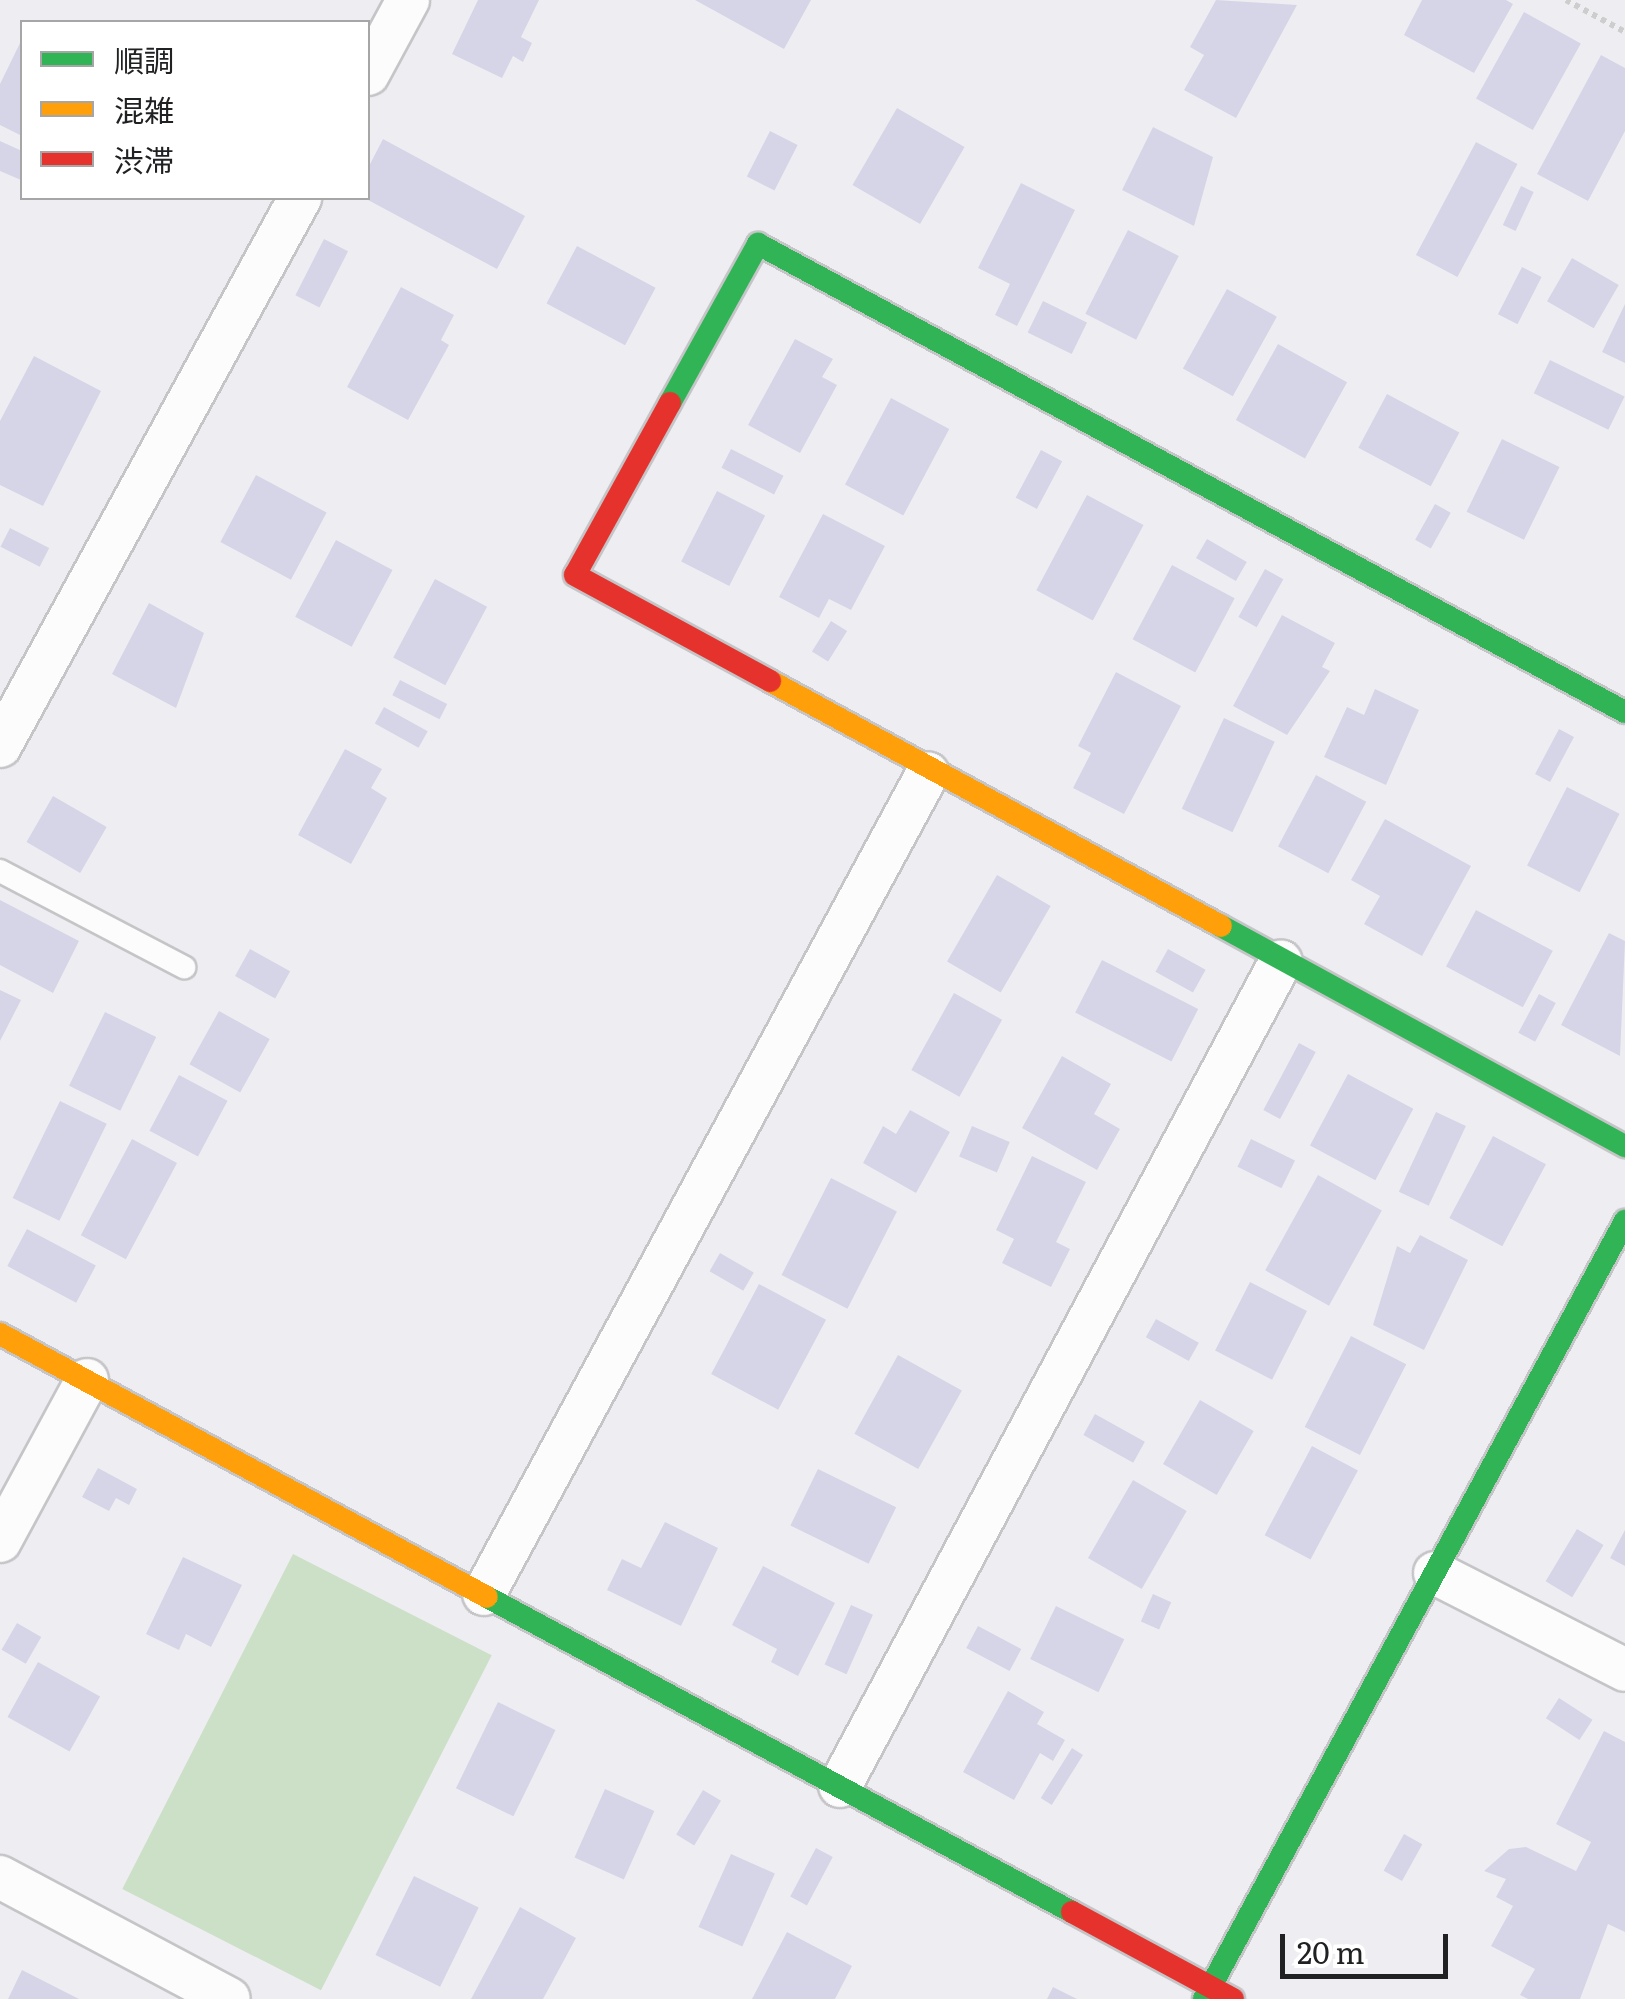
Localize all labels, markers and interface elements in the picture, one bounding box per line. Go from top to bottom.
legend [20,20,370,200]
text: 順調 [114,37,174,81]
text: 混雑 [114,87,174,131]
text: 渋滞 [114,137,174,181]
scale bar [1285,1914,1452,1976]
text: 20 m [1297,1929,1365,1973]

